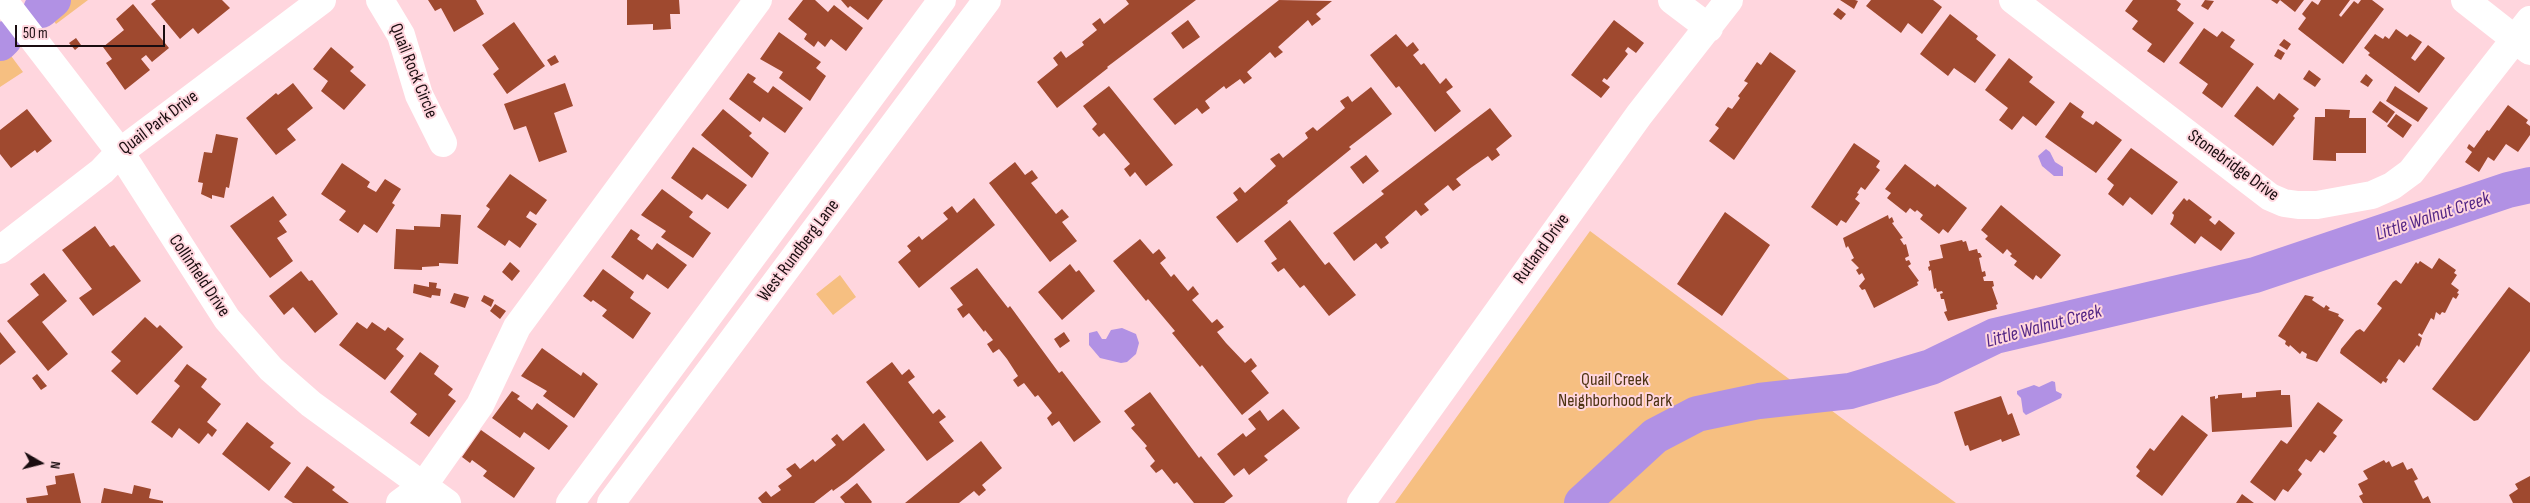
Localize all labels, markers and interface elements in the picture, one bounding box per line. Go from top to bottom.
scale bar [18,15,168,47]
street label: Quail Rock Circle [384,21,442,121]
text: 50 m [23,24,48,43]
street label: Quail Park Drive [115,86,203,160]
street label: Stonebridge Drive [2183,126,2283,206]
water label: Little Walnut Creek [2373,188,2493,246]
street label: West Rundberg Lane [754,196,844,306]
street label: Rutland Drive [1509,210,1575,288]
street label: Collinfield Drive [164,231,234,321]
water label: Little Walnut Creek [1984,301,2104,353]
park label: Quail Creek Neighborhood Park [1558,369,1672,412]
north arrow [15,438,65,488]
text: N [46,460,64,470]

